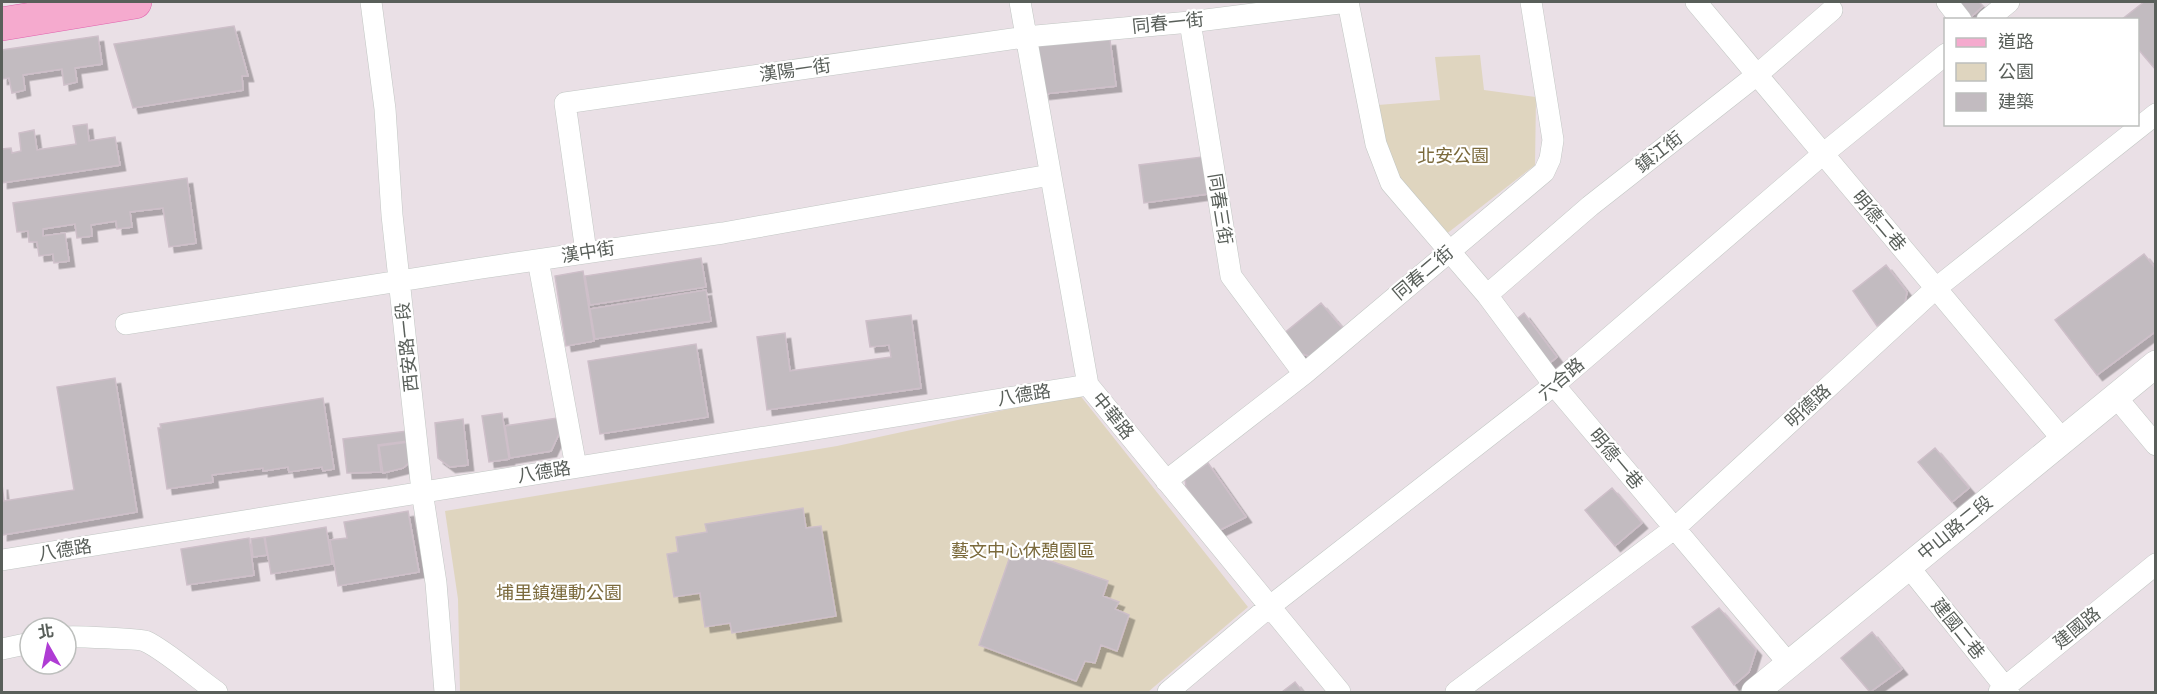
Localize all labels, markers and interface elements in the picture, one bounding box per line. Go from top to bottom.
street label: 同春一街 [1131,7,1205,39]
legend [1944,18,2139,126]
text: 道路 [1998,30,2034,54]
street label: 漢陽一街 [758,53,832,87]
text: 公園 [1998,60,2034,84]
text: 建築 [1998,90,2034,114]
street label: 鎮江街 [1630,126,1688,178]
park label: 北安公園 [1417,144,1489,168]
street label: 同春三街 [1203,172,1237,246]
street label: 明德二巷 [1847,186,1911,256]
street label: 漢中街 [559,236,617,268]
street label: 同春二街 [1388,241,1458,305]
street label: 西安路一段 [390,301,424,393]
street label: 六合路 [1533,352,1589,406]
street label: 八德路 [995,379,1053,411]
street label: 明德路 [1780,379,1836,433]
street label: 中華路 [1087,387,1139,445]
street label: 明德一巷 [1584,424,1648,494]
street label: 八德路 [515,456,573,488]
street label: 中山路二段 [1912,490,1998,566]
street label: 八德路 [36,534,94,566]
park label: 藝文中心休憩園區 [951,539,1095,563]
park label: 埔里鎮運動公園 [496,581,622,605]
street label: 建國二巷 [1926,593,1990,665]
street label: 建國路 [2048,602,2106,654]
north arrow [18,616,78,676]
text: 北 [36,620,55,643]

